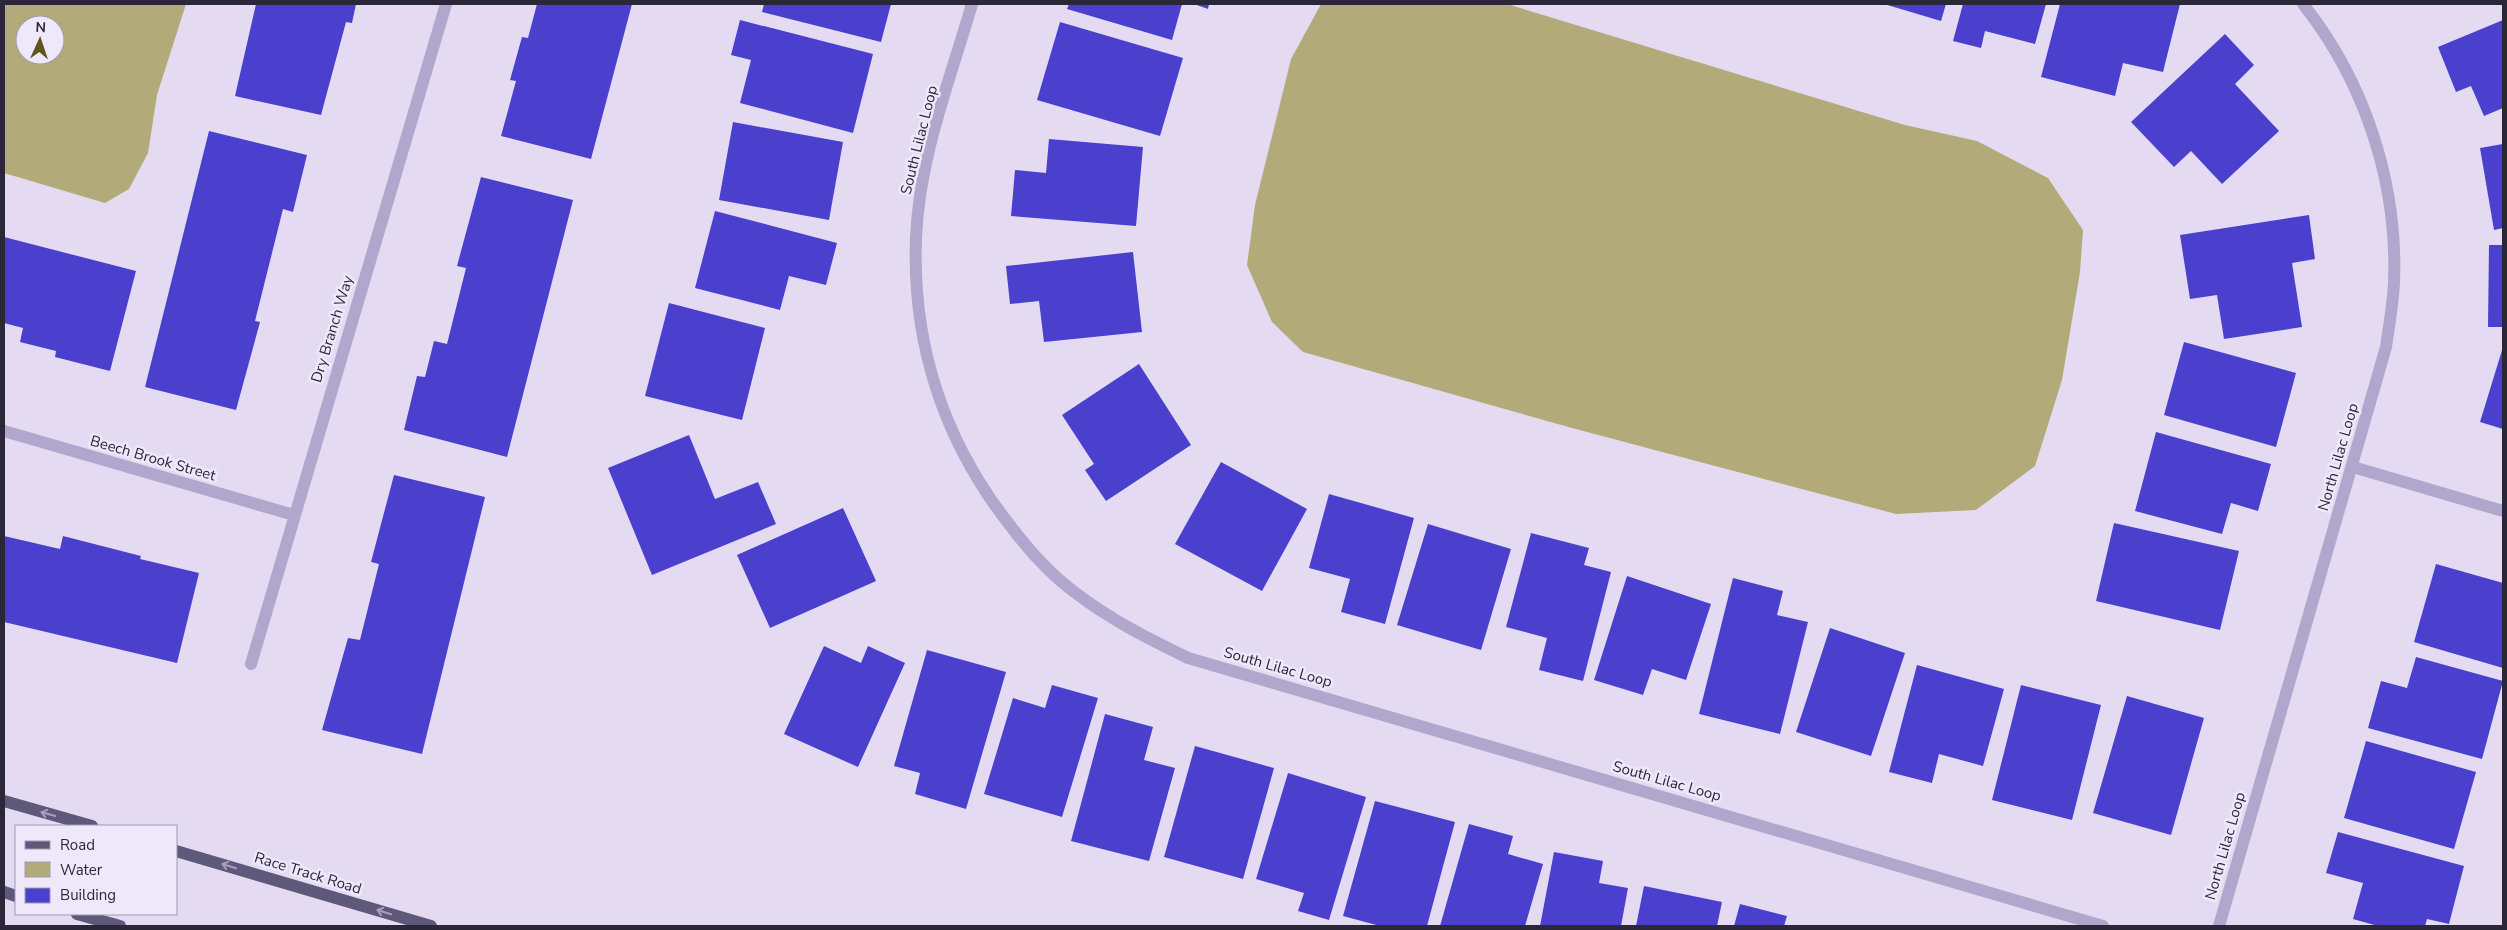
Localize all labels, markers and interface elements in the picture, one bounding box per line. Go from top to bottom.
north arrow [15,15,65,65]
text: N [35,18,46,37]
street label: South Lilac Loop [896,83,942,197]
street label: Dry Branch Way [306,273,358,385]
street label: North Lilac Loop [2313,401,2363,513]
street label: Beech Brook Street [88,430,219,486]
street label: South Lilac Loop [1221,642,1335,692]
street label: South Lilac Loop [1610,756,1724,806]
street label: North Lilac Loop [2200,790,2250,902]
one-way arrow [40,808,56,818]
legend [15,825,178,915]
text: Road [60,835,95,855]
street label: Race Track Road [252,847,364,899]
text: Water [60,860,103,880]
one-way arrow [221,861,237,871]
text: Building [60,885,116,905]
one-way arrow [377,907,393,917]

